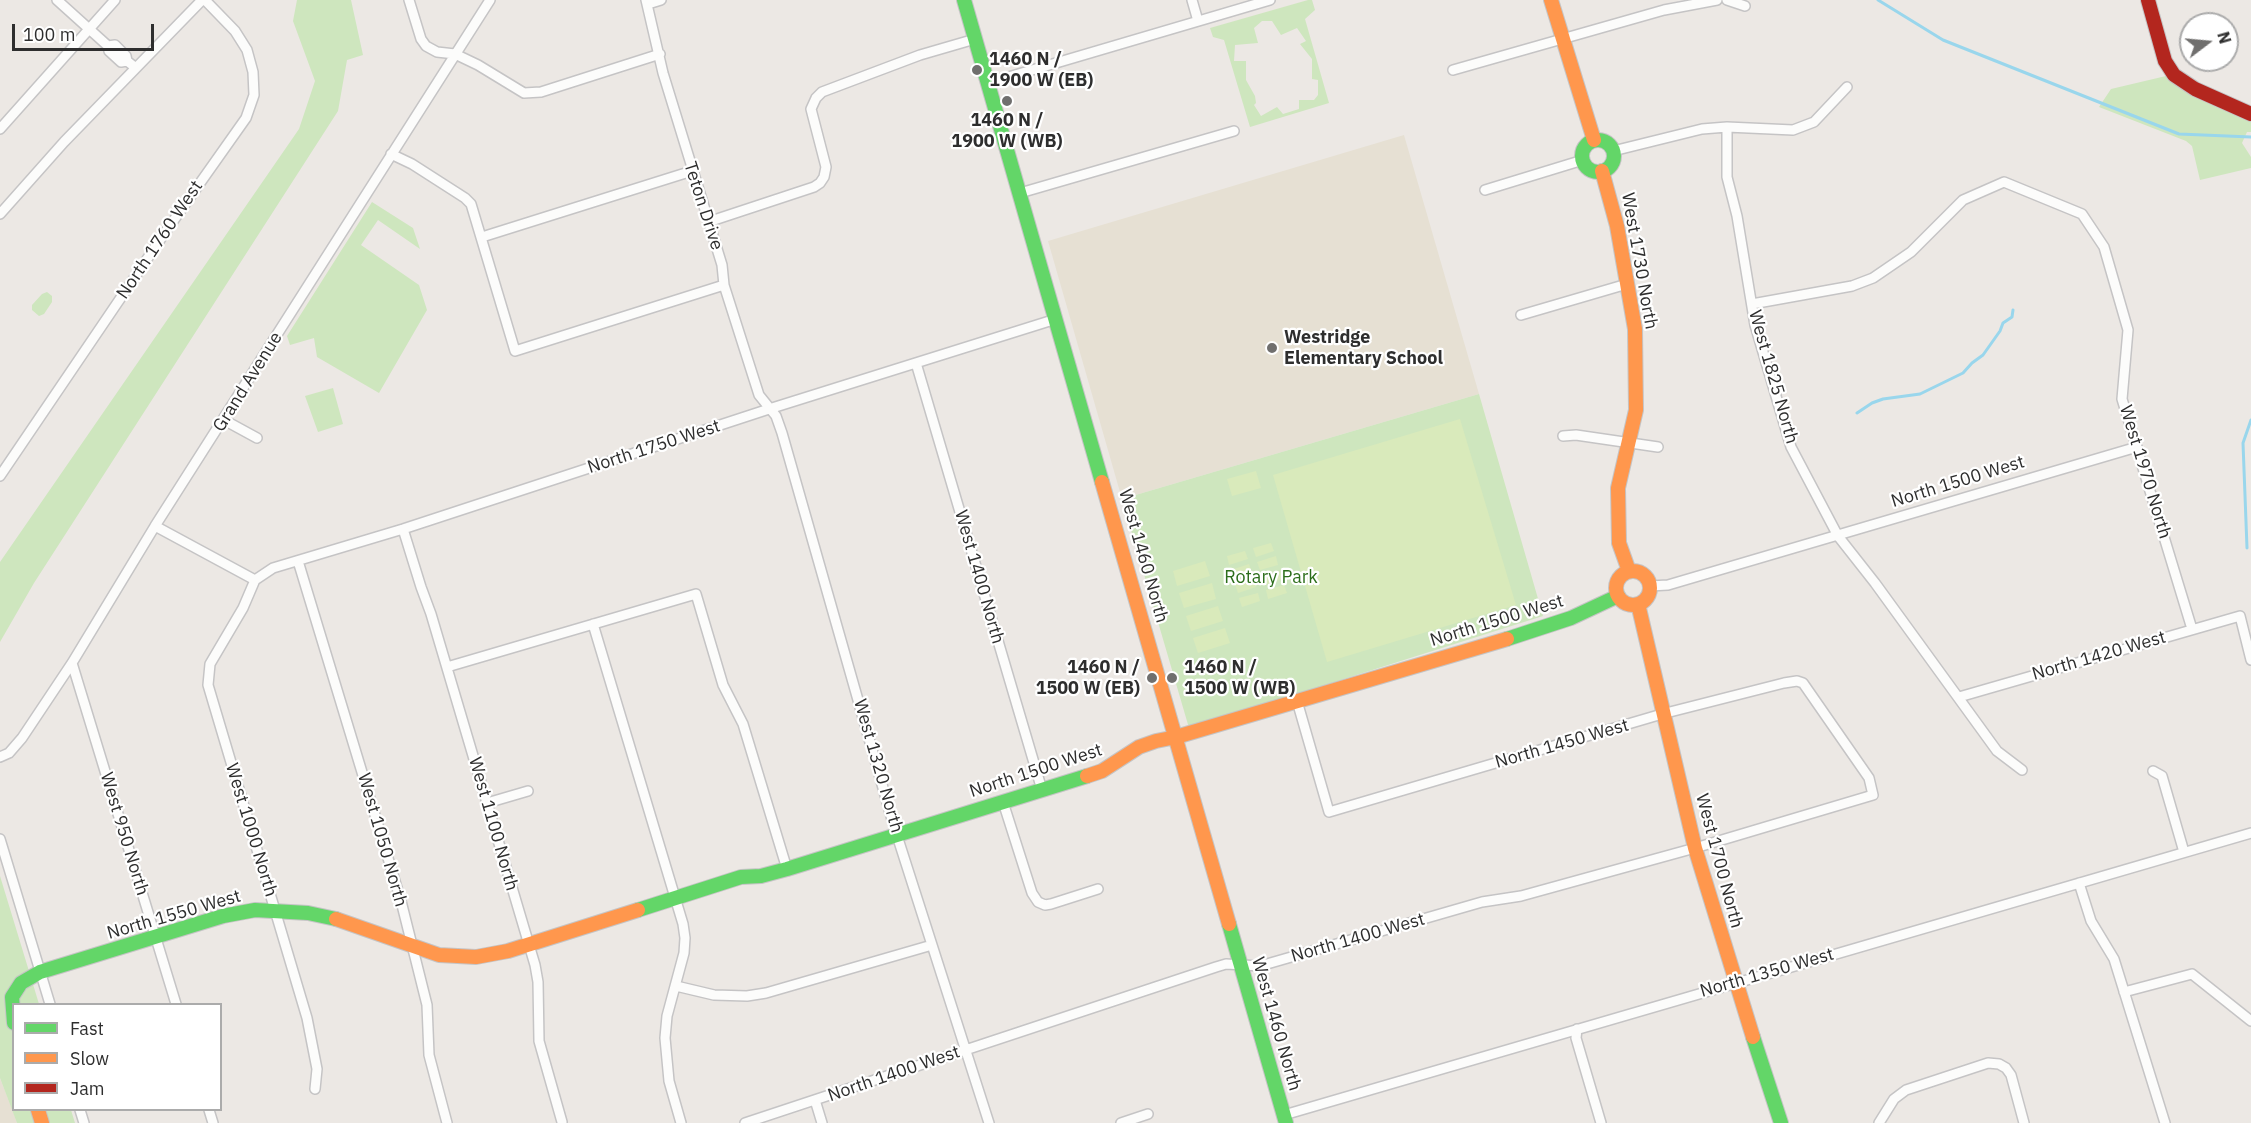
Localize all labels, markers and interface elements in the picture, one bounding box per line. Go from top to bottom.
scale bar [15,12,158,50]
north arrow [2179,12,2239,72]
text: 100 m [23,23,75,46]
text: N [2213,29,2236,46]
place label: 1460 N / 1900 W (EB) [989,49,1093,92]
marker: 1460 N / 1900 W (EB) [970,63,984,77]
marker: 1460 N / 1900 W (WB) [1000,94,1014,108]
place label: 1460 N / 1900 W (WB) [951,110,1063,152]
street label: Teton Drive [679,159,727,253]
street label: North 1760 West [112,177,208,303]
street label: West 1730 North [1616,191,1662,331]
street label: West 1825 North [1744,308,1802,446]
place label: Westridge Elementary School [1284,327,1443,370]
street label: Grand Avenue [209,328,287,436]
marker: Westridge Elementary School [1265,341,1279,355]
street label: West 1970 North [2114,403,2176,541]
street label: North 1750 West [585,415,723,479]
street label: North 1500 West [1889,451,2027,513]
street label: West 1460 North [1114,487,1172,625]
street label: West 1400 North [950,508,1008,646]
park label: Rotary Park [1224,567,1318,589]
street label: North 1500 West [1428,590,1566,652]
street label: North 1420 West [2030,627,2168,685]
place label: 1460 N / 1500 W (EB) [1036,657,1140,700]
place label: 1460 N / 1500 W (WB) [1184,657,1295,700]
marker: 1460 N / 1500 W (EB) [1145,671,1159,685]
marker: 1460 N / 1500 W (WB) [1165,671,1179,685]
street label: West 1320 North [849,697,907,835]
street label: North 1450 West [1493,715,1631,773]
street label: North 1500 West [967,739,1105,803]
street label: West 1100 North [464,755,522,893]
street label: West 1000 North [220,761,282,899]
street label: West 950 North [95,770,153,898]
street label: West 1050 North [353,771,411,909]
street label: West 1700 North [1691,791,1747,931]
street label: North 1550 West [105,886,243,944]
street label: North 1400 West [1289,909,1427,967]
street label: North 1350 West [1698,944,1836,1002]
street label: West 1460 North [1247,955,1305,1093]
legend [12,1003,222,1111]
text: Fast [70,1017,104,1040]
street label: North 1400 West [825,1041,963,1107]
text: Slow [70,1047,109,1070]
text: Jam [70,1077,105,1100]

